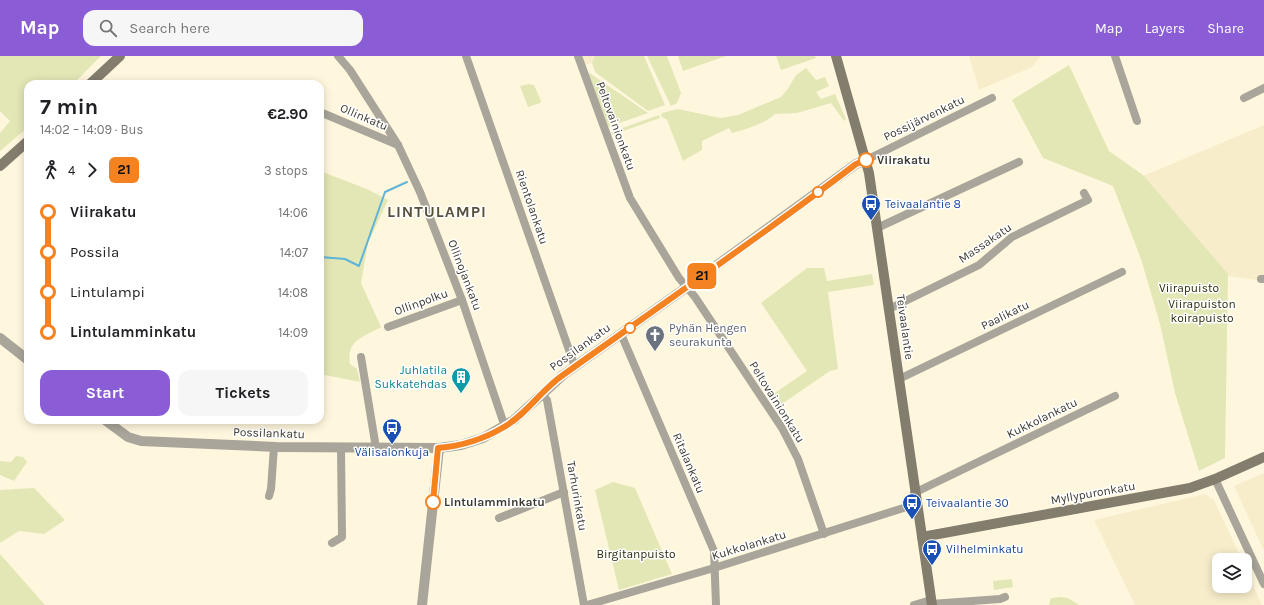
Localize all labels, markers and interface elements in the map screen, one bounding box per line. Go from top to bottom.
search box [83,10,363,46]
text: Map [20,17,59,39]
icon: search [97,17,119,39]
text: Search here [129,19,210,37]
text: Map [1095,20,1123,37]
text: Layers [1145,20,1185,37]
text: Share [1207,20,1244,37]
street label: Peltovainionkatu [593,80,639,172]
street label: Possijärvenkatu [881,92,967,144]
text: 7 min [40,94,98,120]
street label: Ollinkatu [338,101,390,133]
text: €2.90 [268,105,308,123]
text: 14:02 – 14:09 · Bus [40,122,143,137]
marker: Viirakatu [858,152,874,168]
place label: Viirakatu [877,153,930,167]
icon: walk [40,159,62,181]
icon: forward [81,159,103,181]
text: 21 [117,161,131,178]
text: 4 [68,163,75,178]
text: 3 stops [264,163,308,178]
street label: Rientolankatu [513,168,551,246]
unlabelled marker [812,186,824,198]
bus stop icon: Teivaalantie 8 [860,193,882,221]
place label: Teivaalantie 8 [885,197,961,211]
district label: LINTULAMPI [387,202,487,221]
text: Viirakatu [70,203,137,221]
text: 14:06 [278,205,308,220]
street label: Massakatu [956,220,1014,266]
street label: Ollinojankatu [445,238,485,312]
text: Possila [70,243,119,261]
text: 14:07 [280,245,308,260]
line badge: 21 [684,263,720,289]
text: 21 [695,267,709,284]
park label: Viirapuisto [1159,281,1219,295]
text: Lintulampi [70,283,145,301]
text: 14:08 [278,285,308,300]
street label: Ollinpolku [392,286,450,318]
street label: Teivaalantie [894,294,916,360]
street label: Paalikatu [979,297,1031,333]
park label: Viirapuiston koirapuisto [1168,297,1236,325]
street label: Possilankatu [547,320,613,374]
place label: Pyhän Hengen seurakunta [669,321,747,349]
unlabelled marker [624,322,636,334]
text: Lintulamminkatu [70,323,196,341]
church icon: Pyhän Hengen seurakunta [644,324,666,352]
text: 14:09 [278,325,308,340]
street label: Peltovainionkatu [746,359,808,445]
place label: Juhlatila Sukkatehdas [374,363,447,391]
building icon: Juhlatila Sukkatehdas [450,366,472,394]
button: Start [40,370,170,416]
button: Tickets [178,370,308,416]
street label: Kukkolankatu [1004,395,1080,441]
bus stop icon: Välisalonkuja [381,417,403,445]
street label: Possilankatu [233,425,305,441]
street label: Ritalankatu [670,431,708,495]
place label: Välisalonkuja [355,445,429,459]
street label: Tarhurinkatu [564,460,590,532]
street label: Myllypuronkatu [1050,479,1136,507]
bus stop icon: Teivaalantie 30 [901,492,923,520]
marker: Lintulamminkatu [425,494,441,510]
place label: Lintulamminkatu [444,495,545,509]
place label: Teivaalantie 30 [926,496,1009,510]
street label: Kukkolankatu [710,527,788,563]
bus stop icon: Vilhelminkatu [921,538,943,566]
place label: Vilhelminkatu [946,542,1024,556]
park label: Birgitanpuisto [596,547,676,561]
map controls [1212,553,1252,593]
button: layers [1212,553,1252,593]

